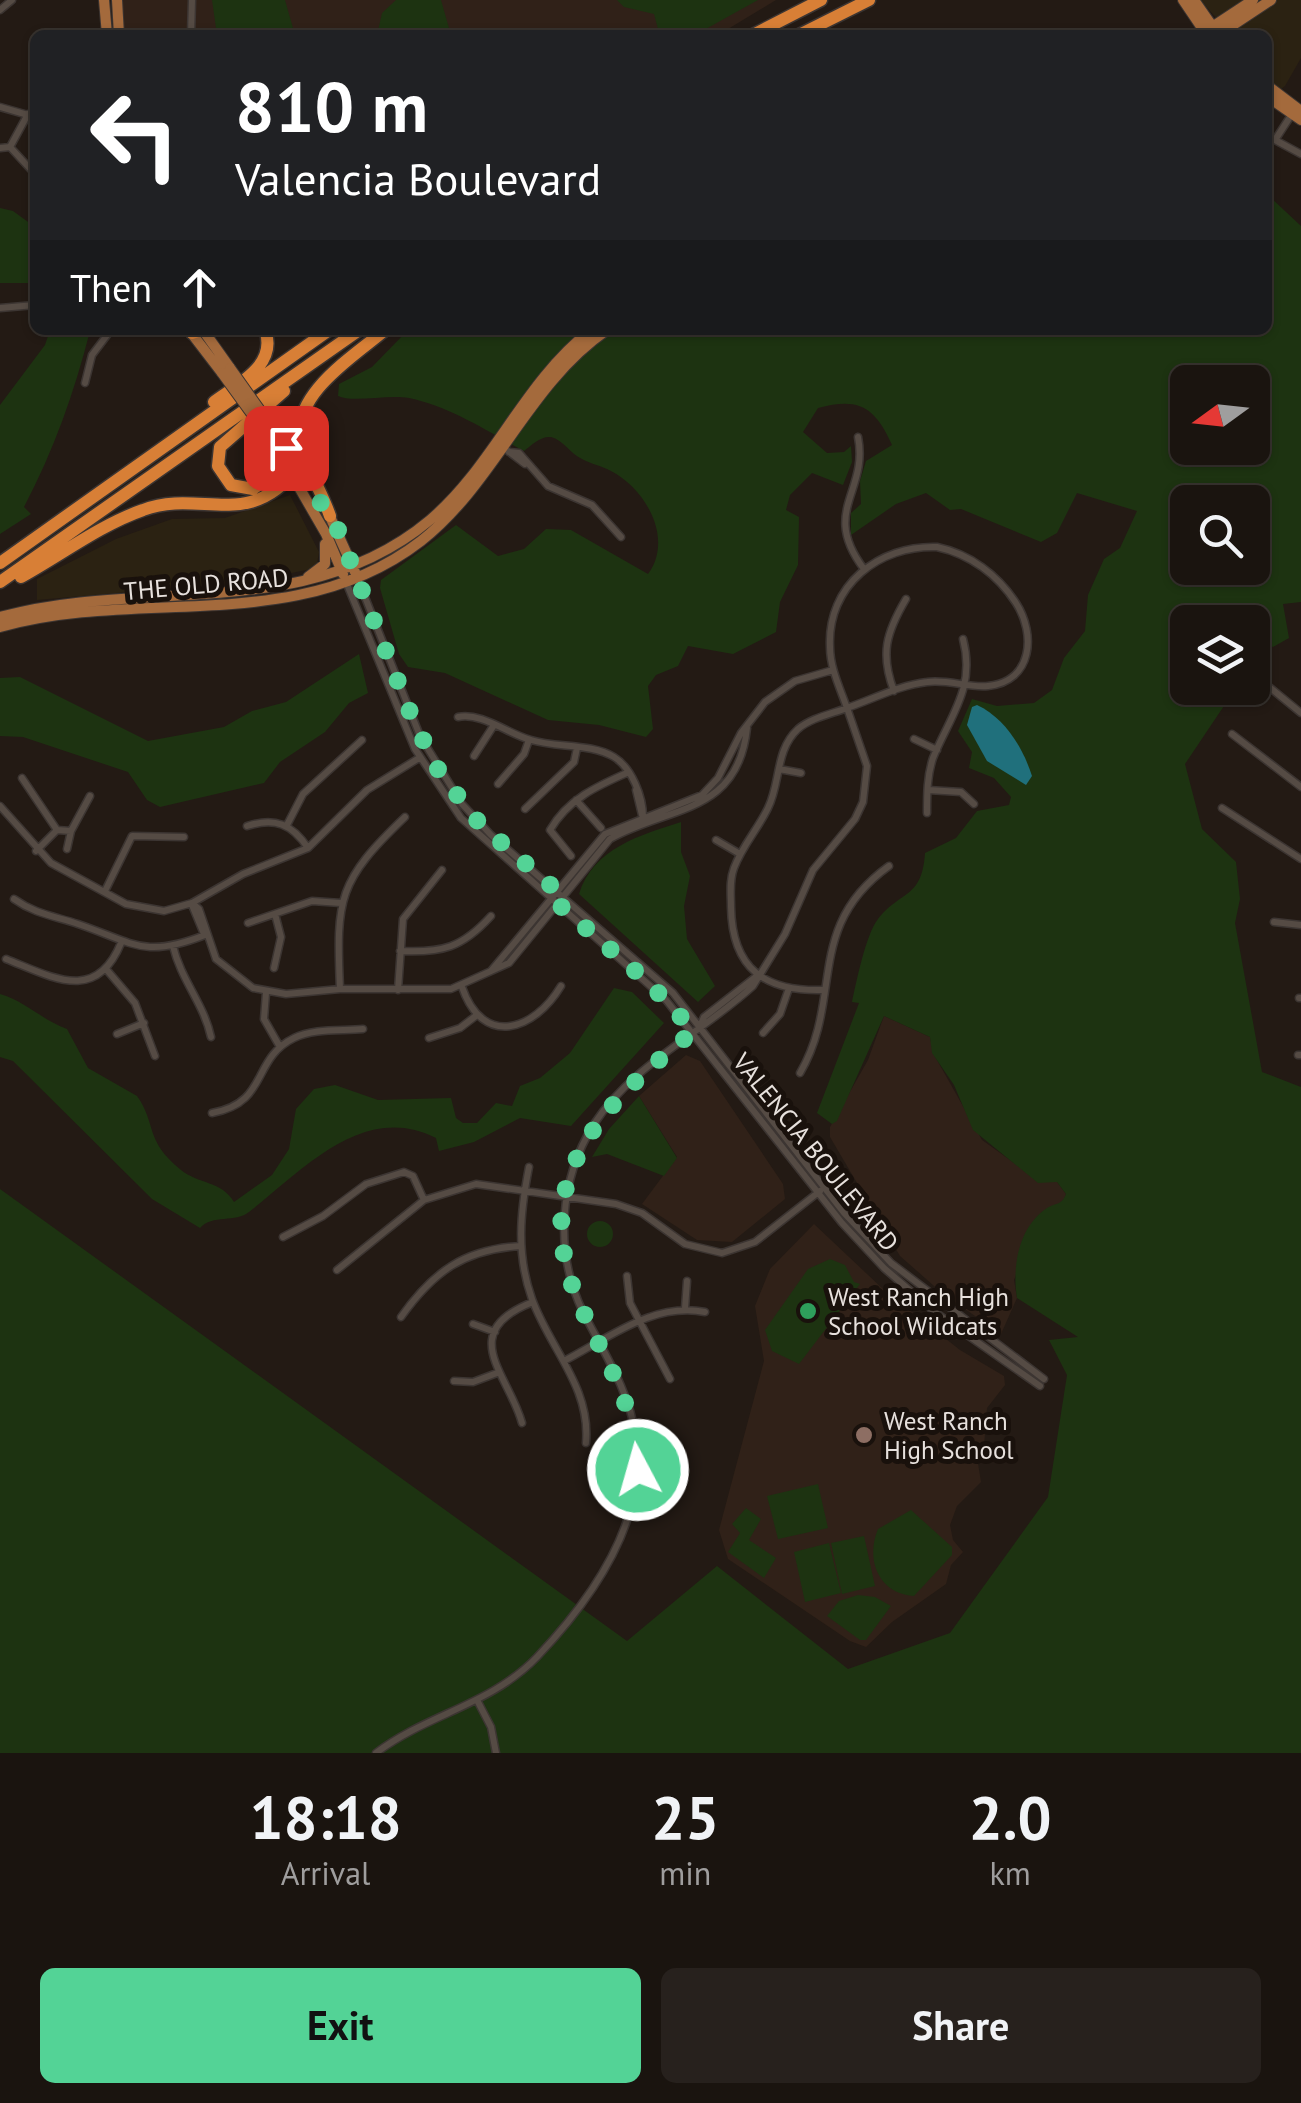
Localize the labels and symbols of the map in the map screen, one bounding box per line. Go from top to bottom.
north arrow [1170,365,1270,465]
pin [244,406,329,491]
street label: THE OLD ROAD [122,561,290,607]
street label: VALENCIA BOULEVARD [726,1046,906,1258]
place label: West Ranch High School Wildcats [828,1281,1009,1342]
marker: West Ranch High School Wildcats [797,1300,819,1322]
place label: West Ranch High School [884,1405,1014,1466]
position arrow [586,1418,690,1522]
marker: West Ranch High School [853,1424,875,1446]

